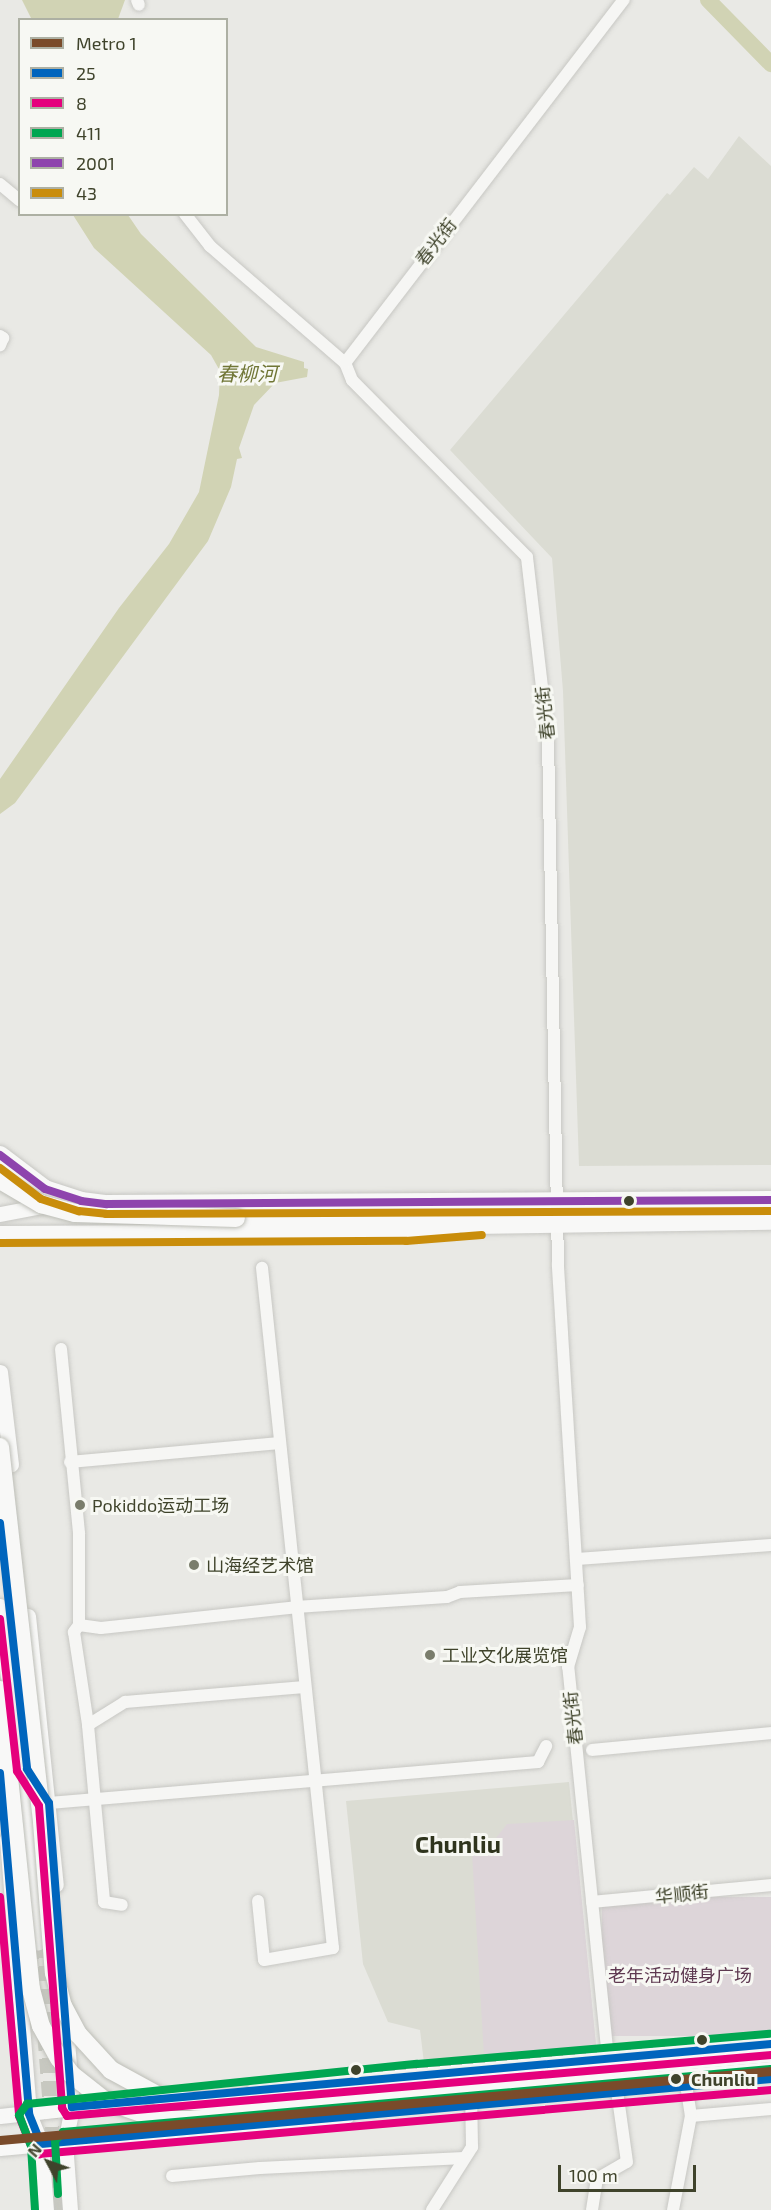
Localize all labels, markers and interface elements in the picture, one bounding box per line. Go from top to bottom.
legend [18,18,228,216]
text: Metro 1 [76,32,137,54]
text: 25 [76,62,96,84]
text: 8 [76,92,87,114]
text: 411 [76,122,101,144]
text: 2001 [76,152,115,174]
text: 43 [76,182,97,204]
street label: 春光街 [411,214,461,270]
water label: 春柳河 [217,361,277,385]
street label: 春光街 [531,685,559,741]
unlabelled marker [623,1195,635,1207]
place label: Pokiddo运动工场 [92,1494,229,1516]
marker: Pokiddo运动工场 [73,1498,87,1512]
place label: 山海经艺术馆 [206,1554,314,1576]
marker: 山海经艺术馆 [187,1558,201,1572]
place label: 工业文化展览馆 [442,1644,568,1666]
marker: 工业文化展览馆 [423,1648,437,1662]
street label: 春光街 [559,1690,587,1746]
district label: Chunliu [415,1830,501,1858]
street label: 华顺街 [654,1880,710,1908]
park label: 老年活动健身广场 [608,1964,752,1986]
unlabelled marker [696,2034,708,2046]
unlabelled marker [350,2064,362,2076]
place label: Chunliu [691,2068,755,2090]
marker: Chunliu [666,2069,686,2089]
north arrow [18,2132,78,2192]
text: N [23,2139,45,2160]
scale bar [561,2153,699,2191]
text: 100 m [569,2164,618,2186]

